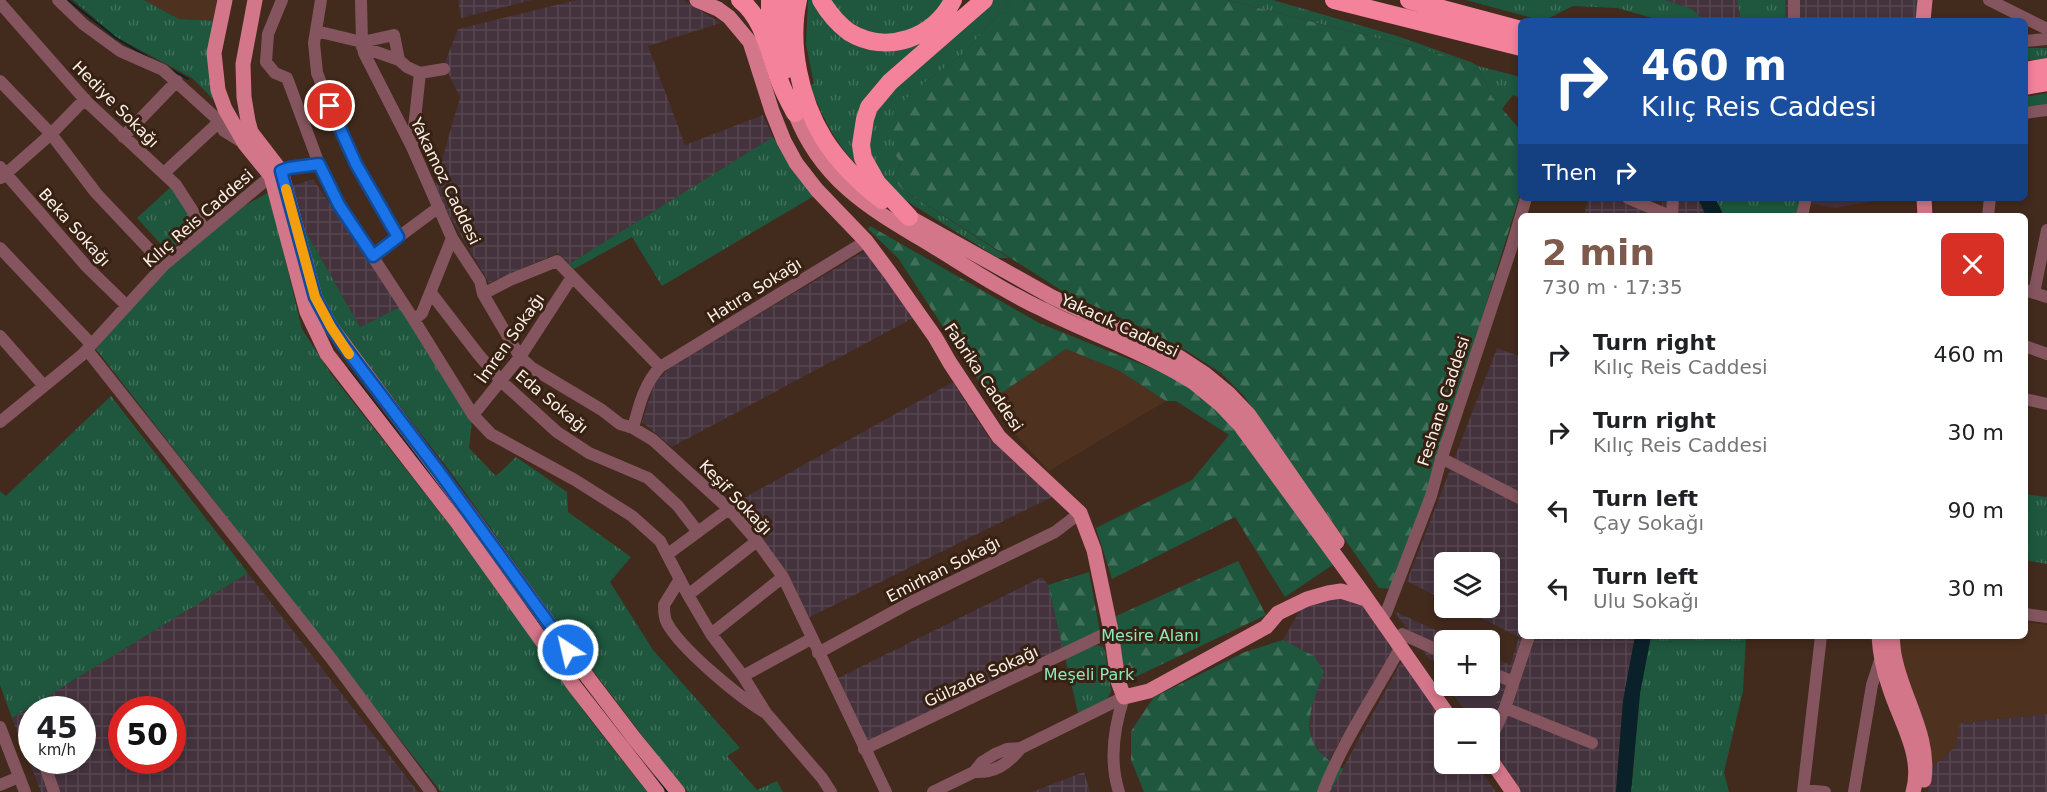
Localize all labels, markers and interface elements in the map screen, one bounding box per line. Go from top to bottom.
text: 460 m [1641,41,1787,90]
icon: right [1542,42,1620,120]
street label: Hediye Sokağı [69,57,163,151]
pin [304,80,355,131]
icon: arrive [313,89,346,122]
text: Kılıç Reis Caddesi [1641,91,1877,122]
street label: Yakamoz Caddesi [406,114,485,248]
icon: right [1609,156,1642,189]
text: Then [1542,160,1597,185]
street label: Kılıç Reis Caddesi [139,165,257,271]
street label: Beka Sokağı [35,185,114,270]
text: 2 min [1542,232,1655,273]
button: close [1941,233,2004,296]
street label: Hatıra Sokağı [704,254,805,327]
text: 730 m · 17:35 [1542,275,1683,299]
street label: Yakacık Caddesi [1057,289,1182,361]
street label: İmren Sokağı [473,290,548,387]
street label: Fabrika Caddesi [940,320,1027,435]
text: Turn right [1593,330,1716,355]
street label: Feshane Caddesi [1414,334,1473,468]
icon: right [1542,338,1575,371]
text: 460 m [1934,342,2004,367]
text: Kılıç Reis Caddesi [1593,355,1768,379]
street label: Eda Sokağı [512,366,592,437]
text: Turn right [1593,408,1716,433]
icon: right [1542,416,1575,449]
text: 30 m [1948,420,2004,445]
text: Kılıç Reis Caddesi [1593,433,1768,457]
street label: Keşif Sokağı [695,456,776,539]
text: Turn left [1593,486,1698,511]
icon: left [1542,494,1575,527]
text: 90 m [1948,498,2004,523]
text: Çay Sokağı [1593,511,1704,535]
street label: Emirhan Sokağı [883,533,1003,606]
map controls [1434,552,1500,774]
button: layers [1434,552,1500,618]
text: Turn left [1593,564,1698,589]
icon: left [1542,572,1575,605]
text: 30 m [1948,576,2004,601]
text: Ulu Sokağı [1593,589,1699,613]
position arrow [536,618,600,682]
park label: Mesire Alanı [1101,626,1199,645]
button: + [1434,630,1500,696]
street label: Gülzade Sokağı [921,642,1041,711]
park label: Meşeli Park [1044,665,1135,684]
speed limit sign: 50 [108,696,186,774]
button: − [1434,708,1500,774]
text: 45 [36,710,78,745]
text: km/h [38,741,76,759]

